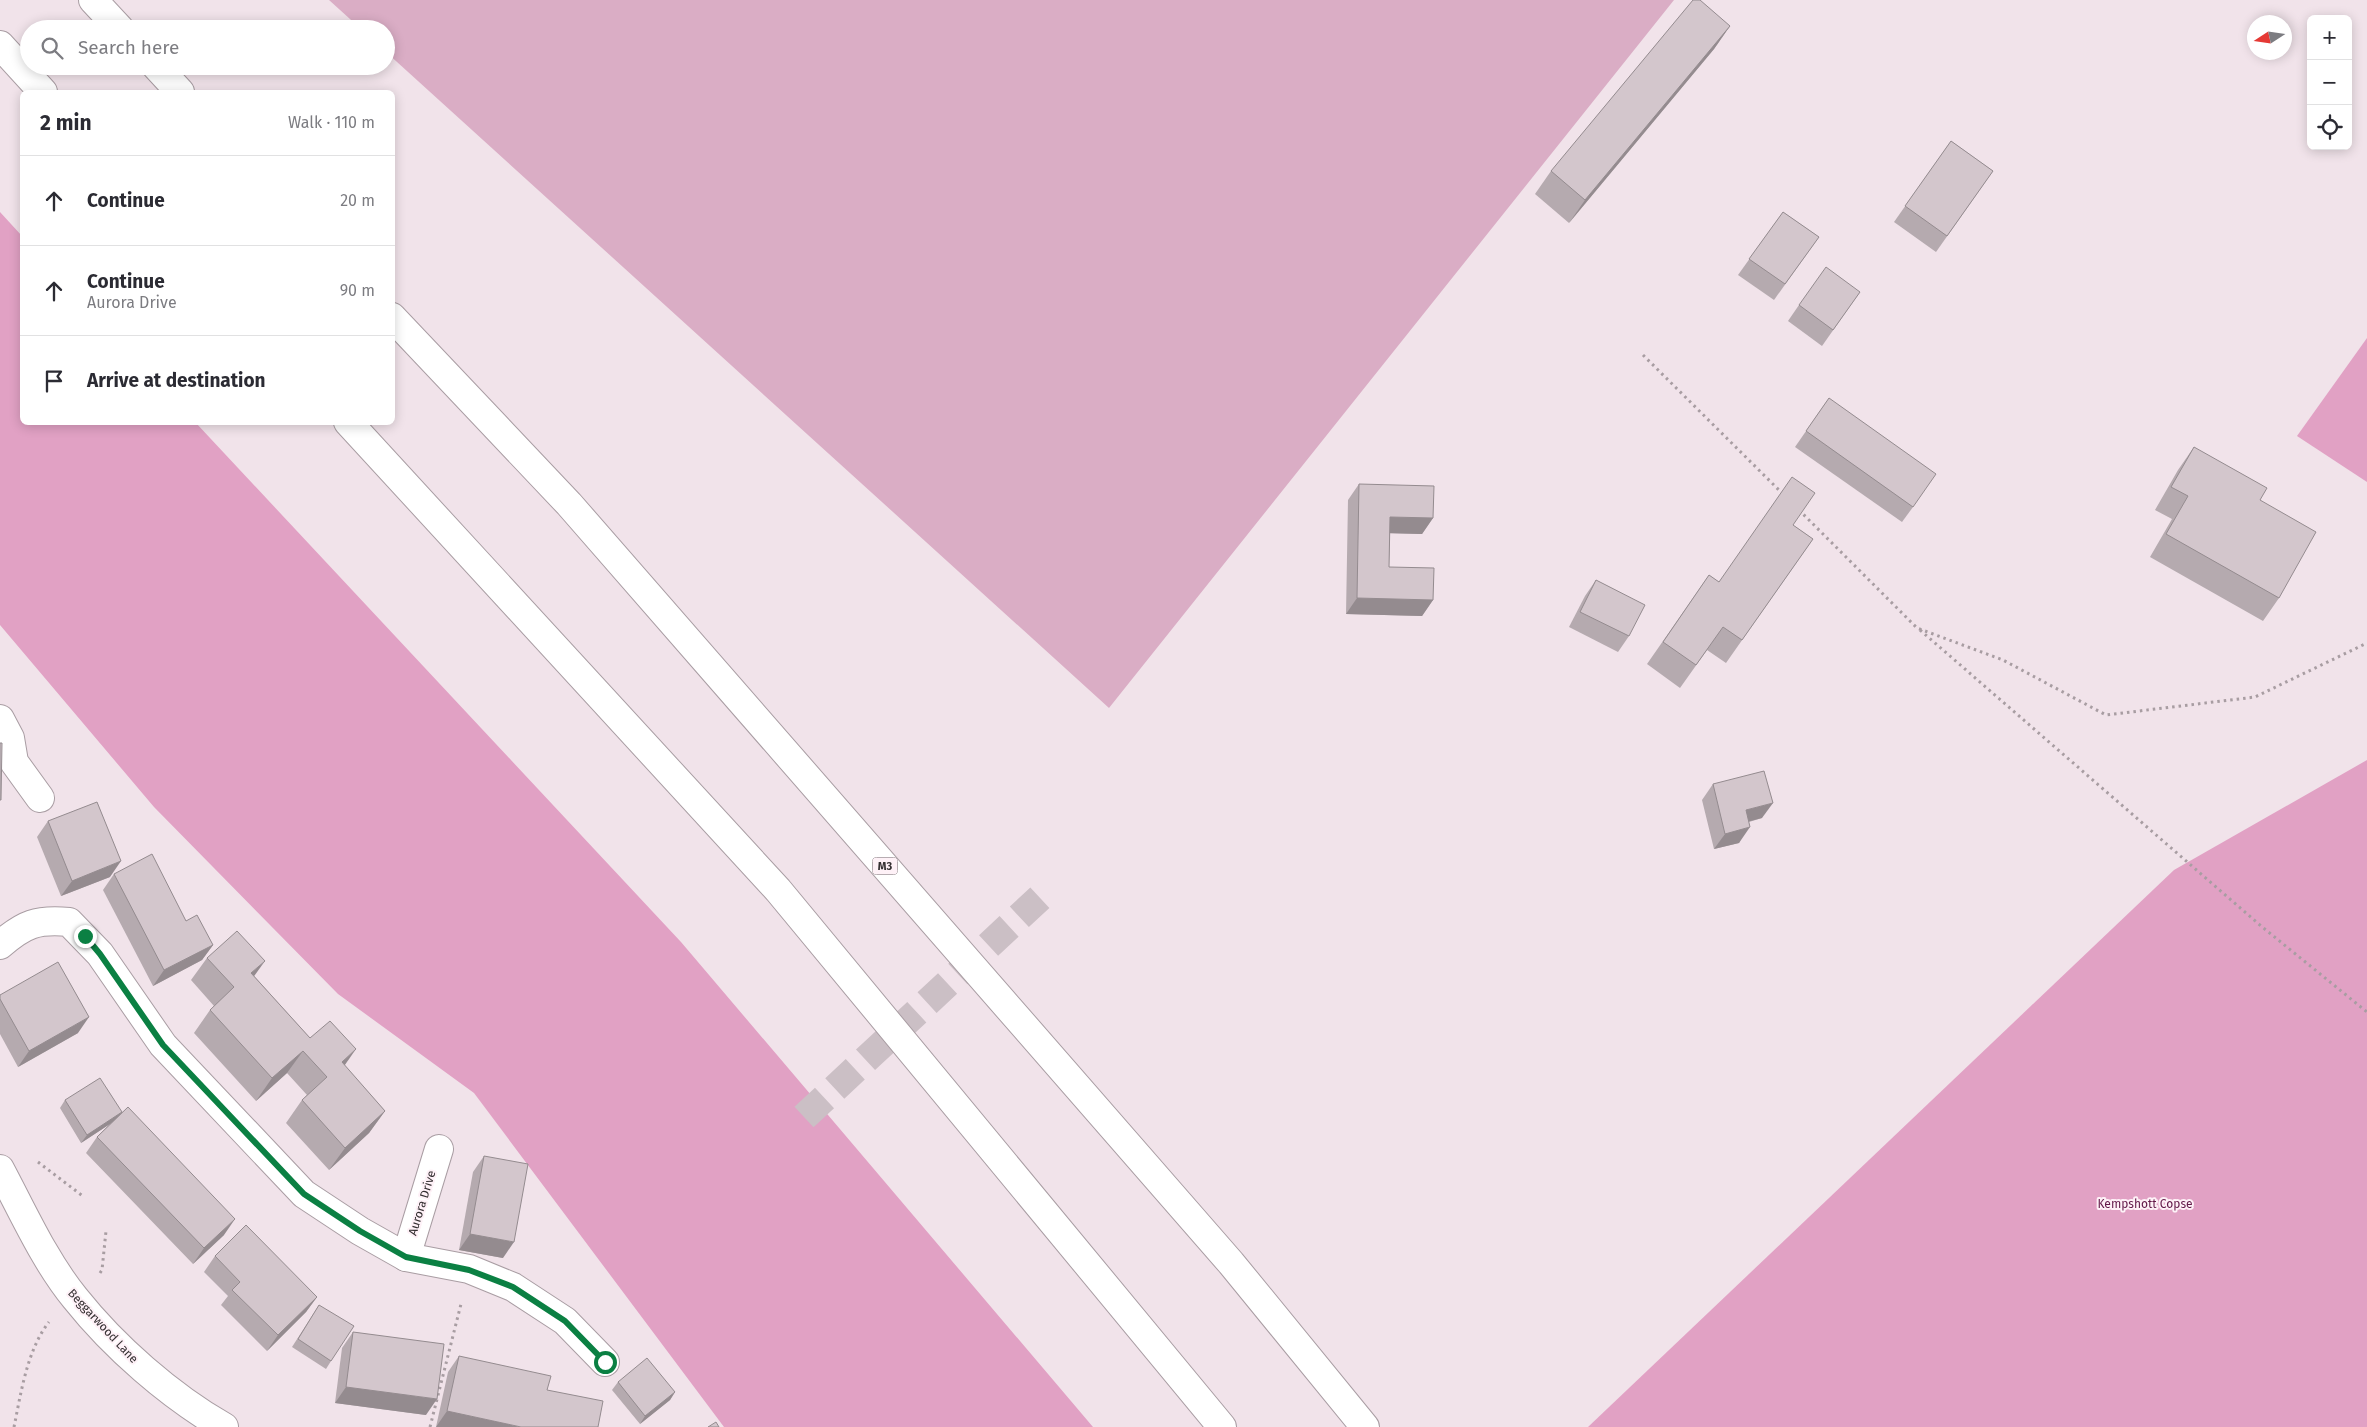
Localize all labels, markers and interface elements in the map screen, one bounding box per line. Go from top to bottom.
north arrow [2247,15,2292,60]
map controls [2307,15,2352,150]
button: + [2307,15,2352,60]
search box [20,20,395,75]
icon: search [38,34,66,62]
text: Search here [78,36,179,59]
button: − [2307,60,2352,105]
button: locate [2307,105,2352,150]
text: 2 min [40,110,92,136]
text: Walk · 110 m [288,113,375,132]
icon: ahead [40,187,68,215]
text: Continue [87,189,165,212]
text: 20 m [340,191,375,210]
text: Continue [87,270,165,293]
icon: ahead [40,277,68,305]
text: 90 m [340,281,375,300]
text: Aurora Drive [87,293,177,312]
icon: arrive [40,367,68,395]
text: Arrive at destination [87,369,266,392]
road number: M3 [872,858,898,874]
route end [74,925,97,948]
street label: Aurora Drive [405,1169,439,1237]
park label: Kempshott Copse [2097,1197,2193,1211]
street label: Beggarwood Lane [65,1286,141,1366]
route start [594,1351,617,1374]

